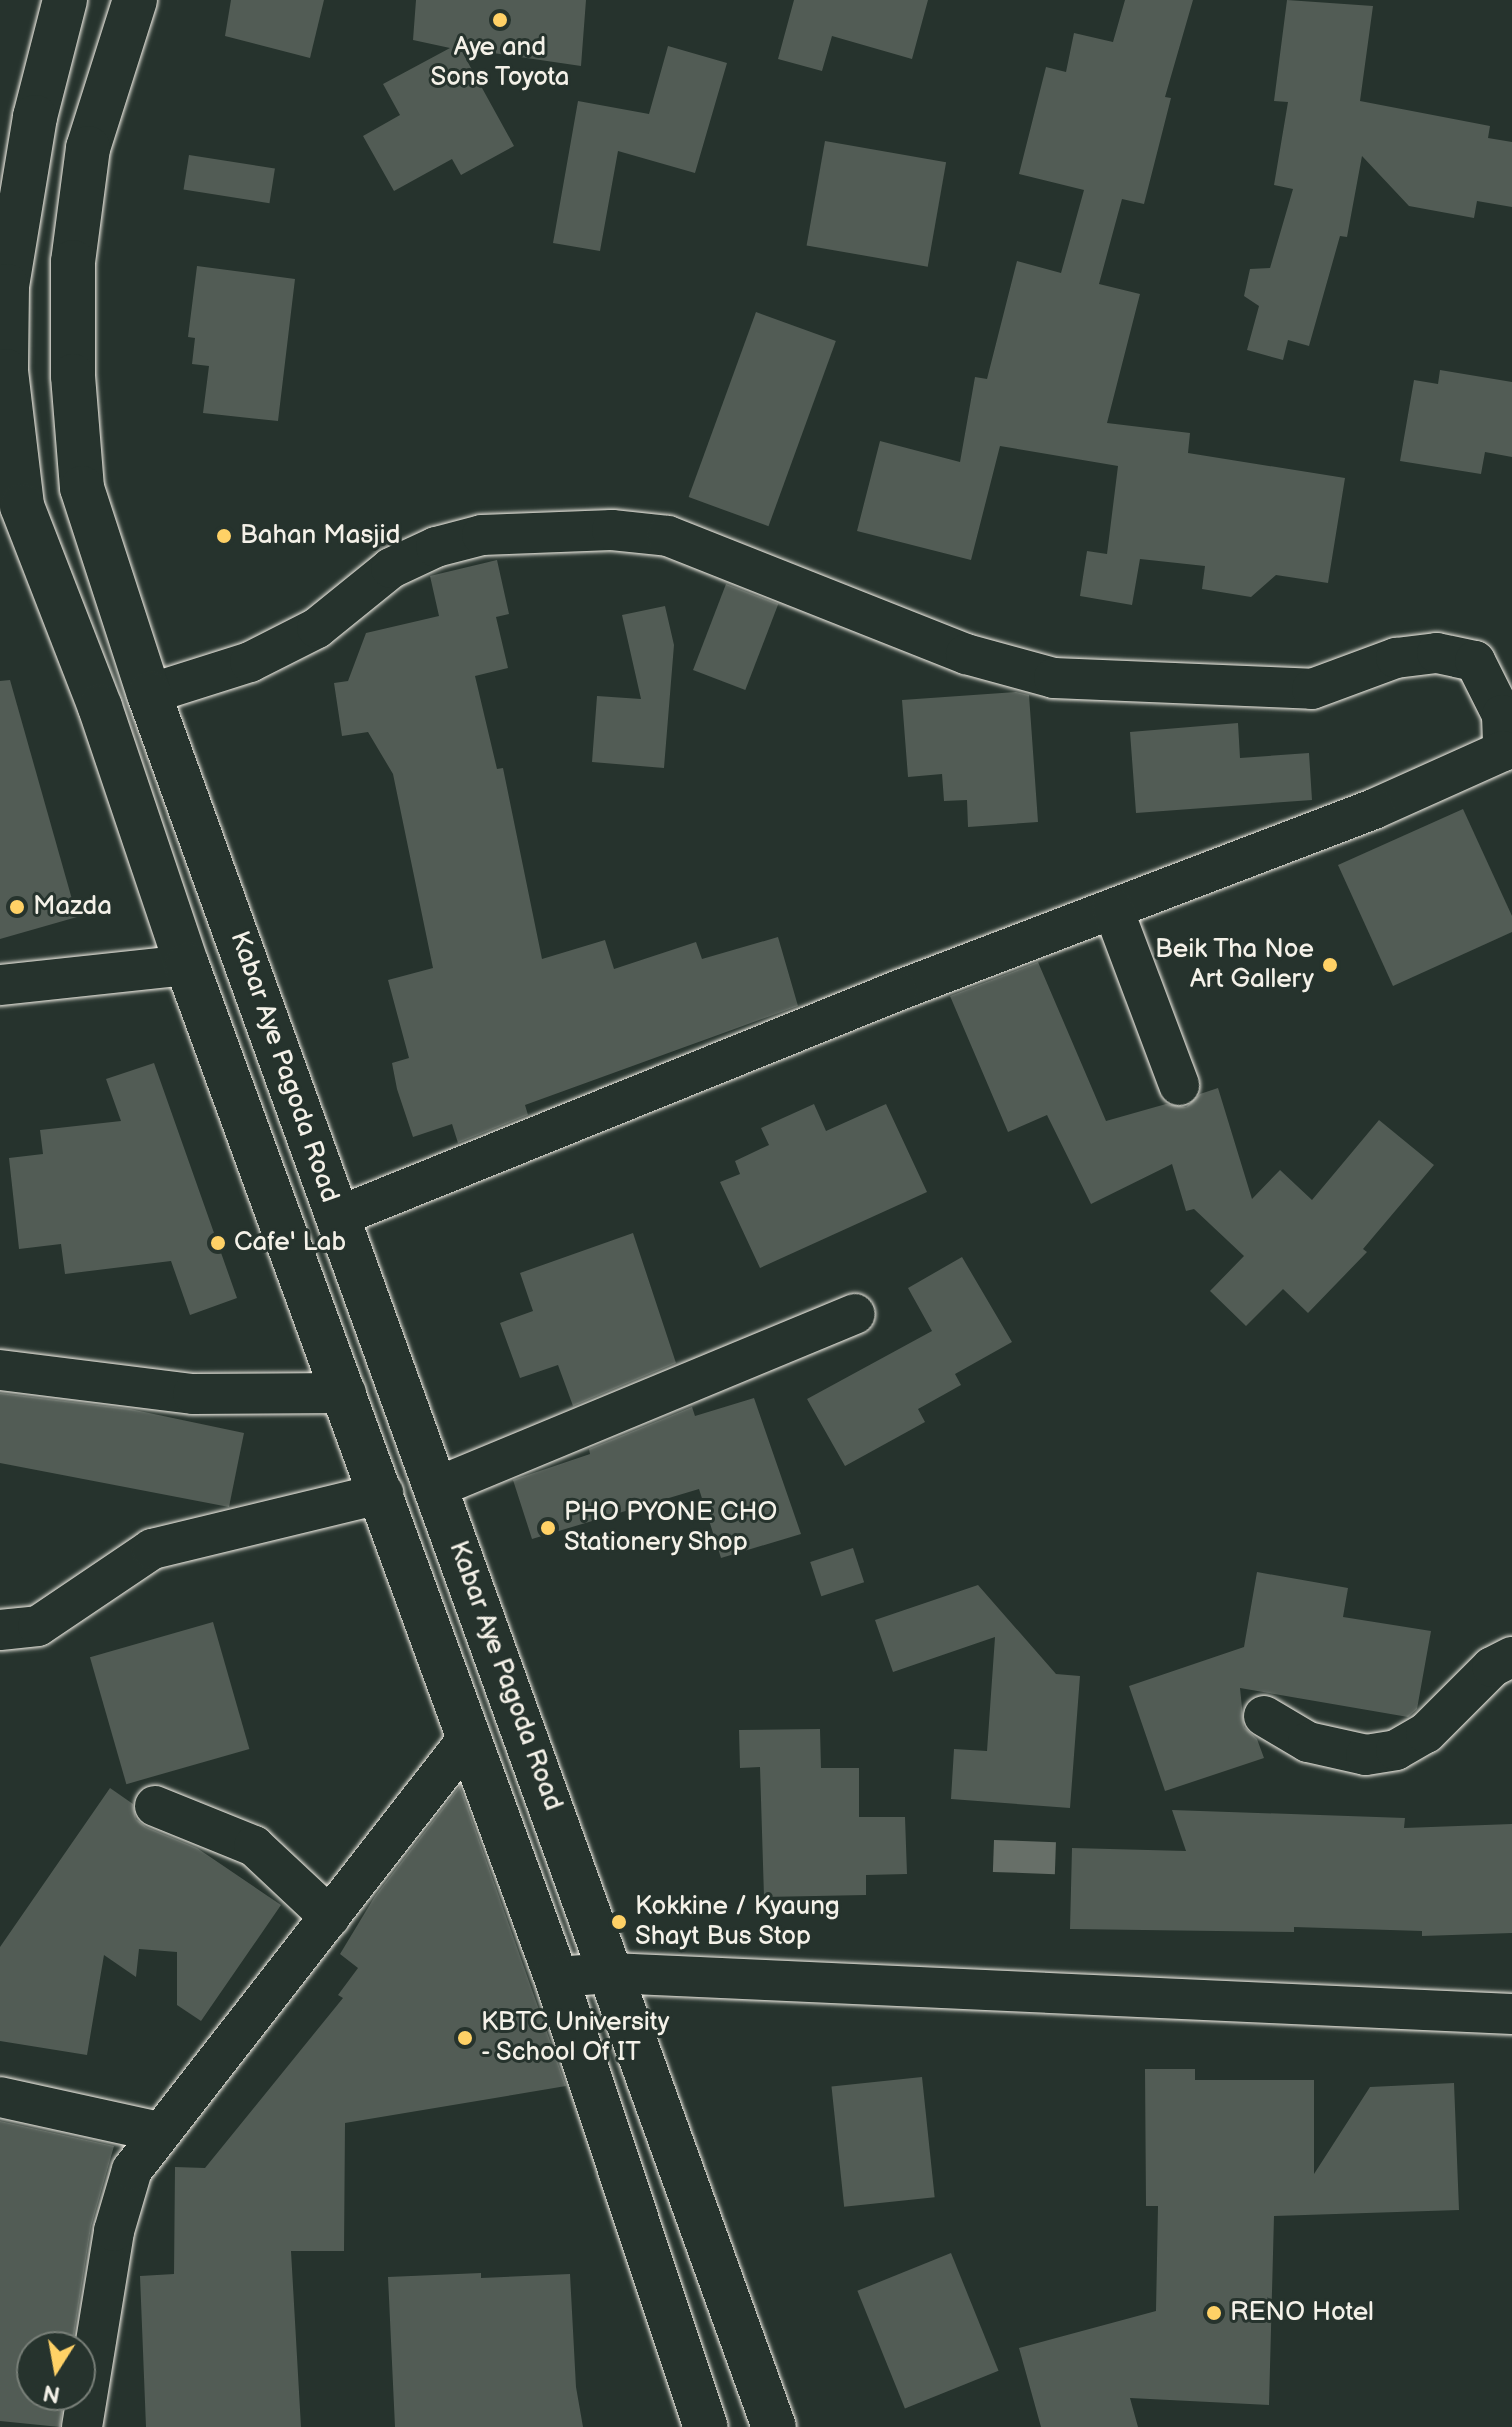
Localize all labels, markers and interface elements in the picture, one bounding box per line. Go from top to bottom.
marker: Aye and Sons Toyota [491,11,509,29]
place label: Aye and Sons Toyota [430,32,570,94]
place label: Bahan Masjid [240,520,400,552]
marker: Bahan Masjid [215,527,233,545]
place label: Mazda [33,891,112,923]
marker: Mazda [8,898,26,916]
street label: Kabar Aye Pagoda Road [223,927,345,1207]
place label: Beik Tha Noe Art Gallery [1154,934,1314,996]
marker: Beik Tha Noe Art Gallery [1321,956,1339,974]
place label: Cafe' Lab [234,1227,346,1259]
marker: Cafe' Lab [209,1234,227,1252]
place label: PHO PYONE CHO Stationery Shop [564,1497,777,1558]
marker: PHO PYONE CHO Stationery Shop [539,1519,557,1537]
street label: Kabar Aye Pagoda Road [442,1537,568,1815]
place label: Kokkine / Kyaung Shayt Bus Stop [635,1891,840,1952]
marker: Kokkine / Kyaung Shayt Bus Stop [610,1913,628,1931]
place label: KBTC University - School Of IT [481,2007,670,2068]
marker: KBTC University - School Of IT [456,2029,474,2047]
place label: RENO Hotel [1230,2297,1374,2329]
marker: RENO Hotel [1205,2304,1223,2322]
north arrow [16,2331,96,2411]
text: N [41,2378,62,2408]

